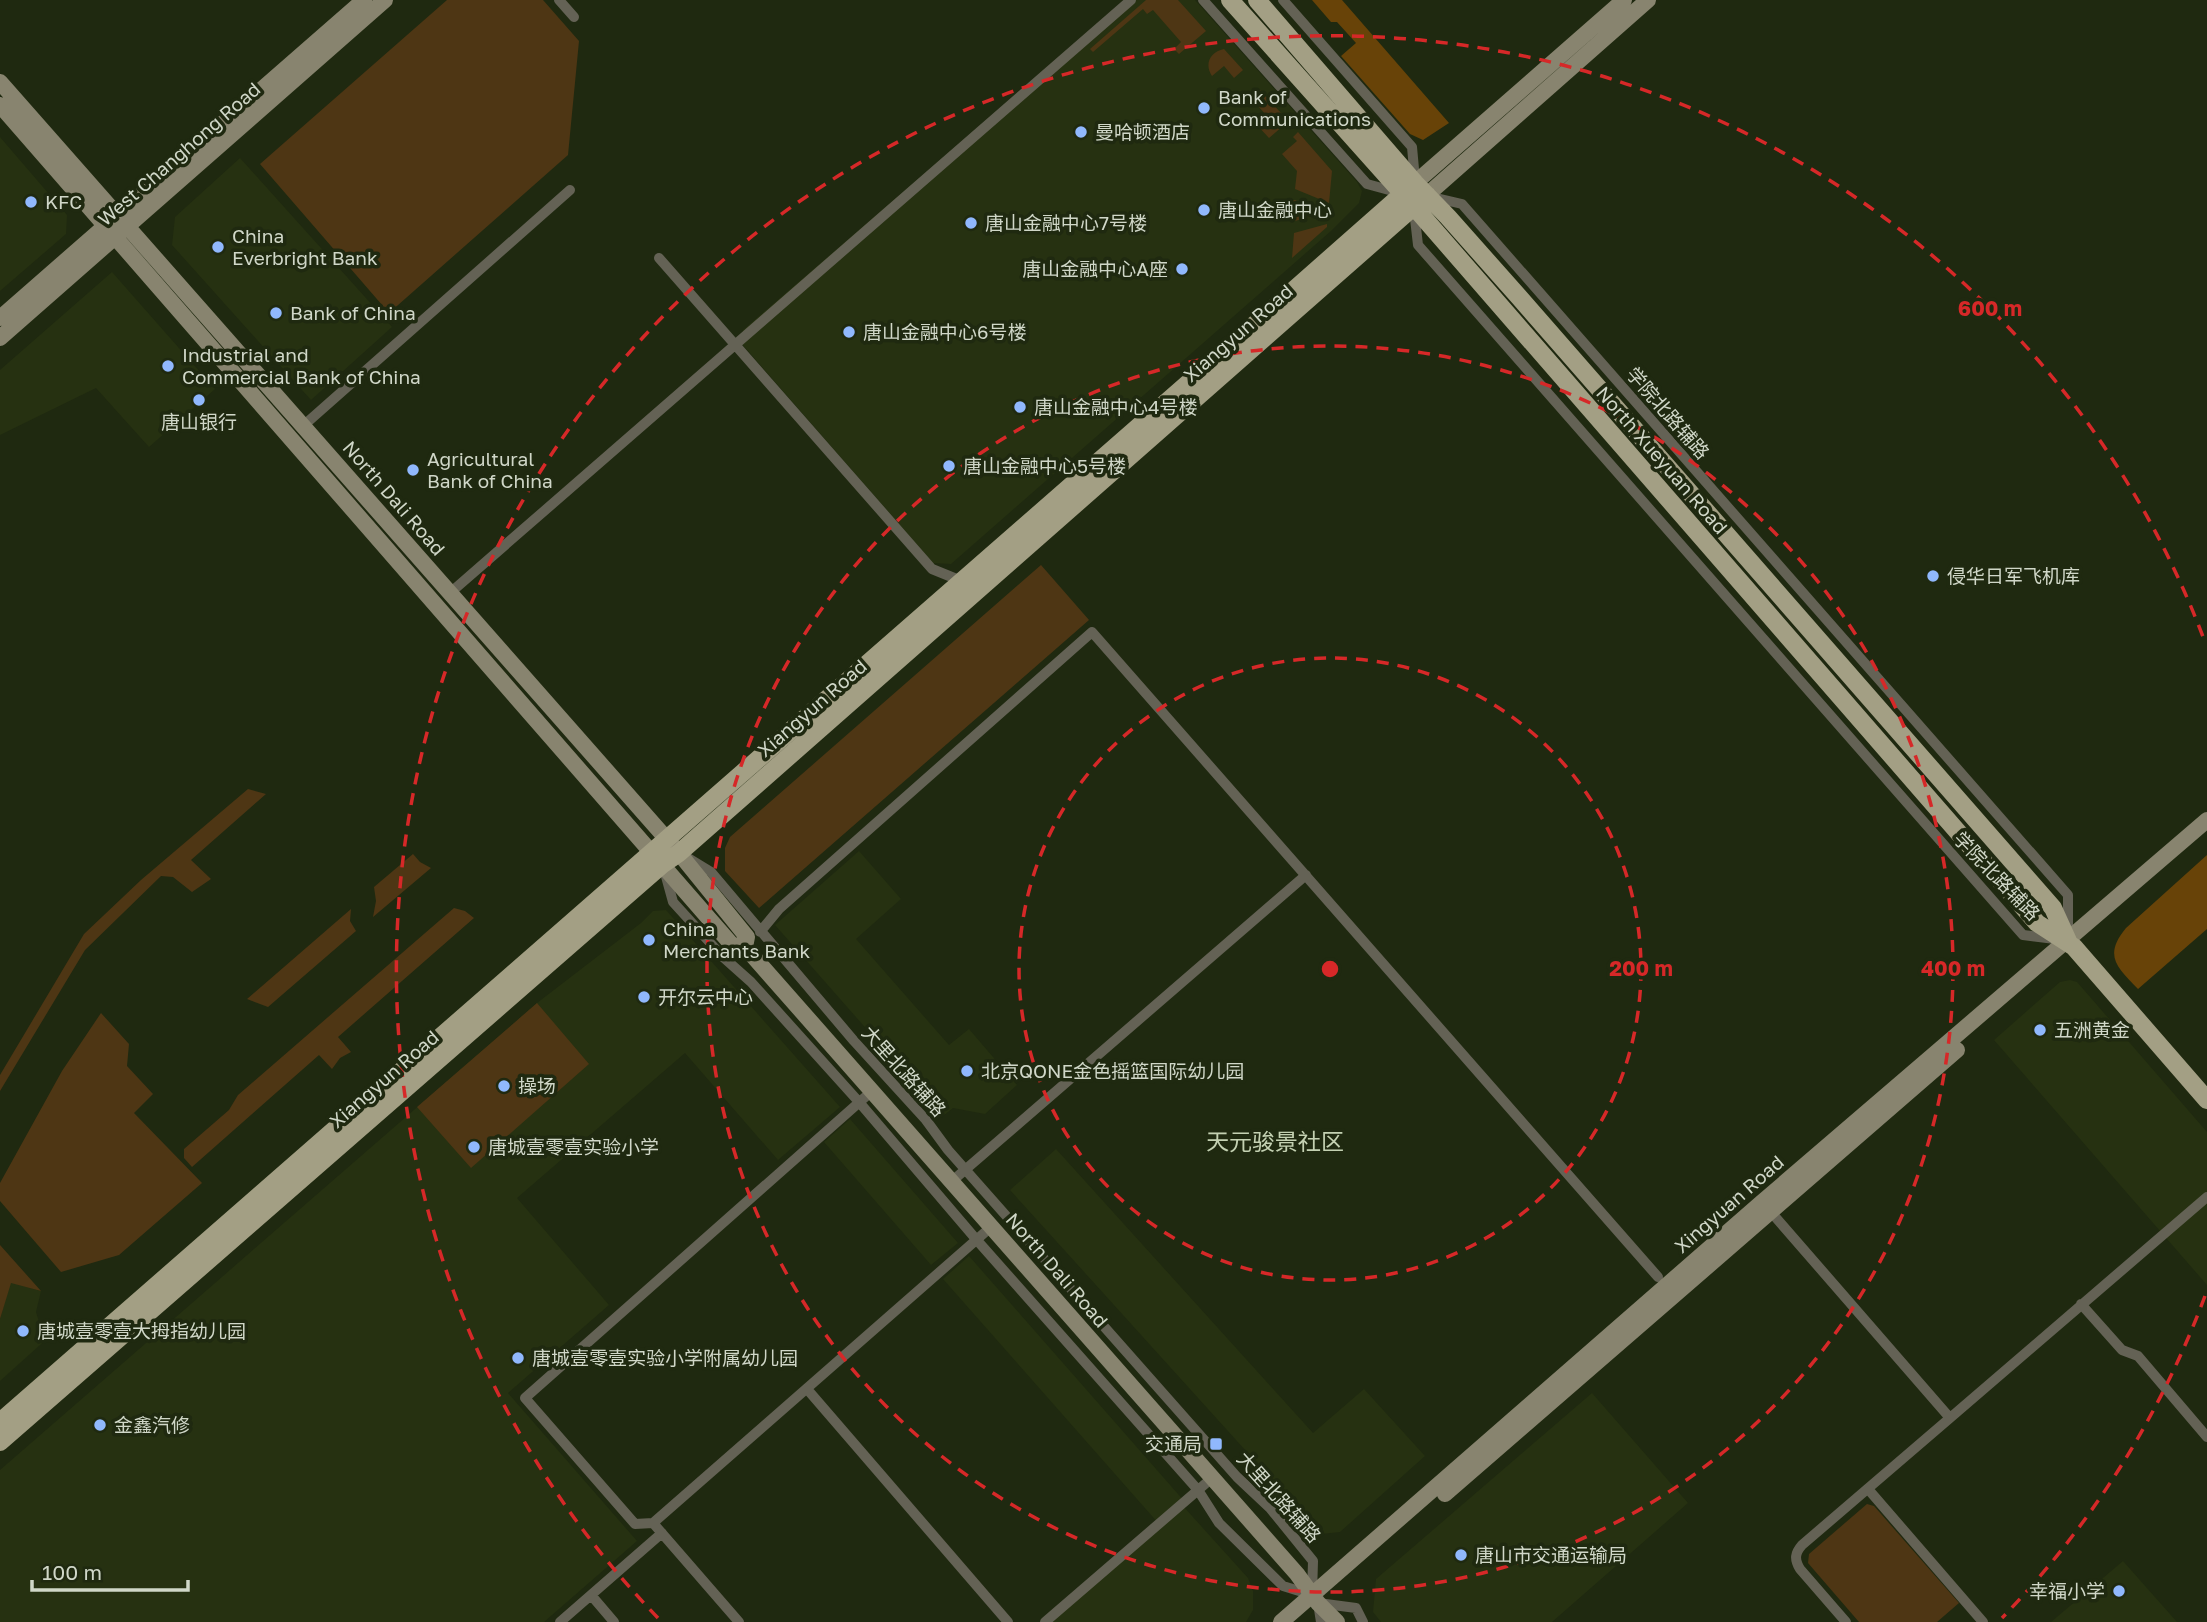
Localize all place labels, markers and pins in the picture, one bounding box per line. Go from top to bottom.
place label: Bank of Communications [1218,85,1371,130]
marker: Bank of Communications [1196,100,1212,116]
place label: 曼哈顿酒店 [1095,120,1190,143]
marker: 曼哈顿酒店 [1073,124,1089,140]
place label: KFC [45,190,82,213]
marker: KFC [23,194,39,210]
place label: 唐山金融中心 [1218,198,1332,221]
marker: 唐山金融中心 [1196,202,1212,218]
place label: 唐山金融中心7号楼 [985,211,1147,234]
marker: 唐山金融中心7号楼 [963,215,979,231]
place label: China Everbright Bank [232,224,378,269]
marker: China Everbright Bank [210,239,226,255]
place label: 唐山金融中心A座 [1022,257,1168,280]
marker: 唐山金融中心A座 [1174,261,1190,277]
place label: Bank of China [290,301,416,324]
marker: Bank of China [268,305,284,321]
place label: 唐山金融中心6号楼 [863,320,1027,343]
marker: 唐山金融中心6号楼 [841,324,857,340]
place label: Industrial and Commercial Bank of China [182,343,421,388]
marker: Industrial and Commercial Bank of China [160,358,176,374]
marker: 唐山银行 [191,392,207,408]
place label: 唐山金融中心4号楼 [1034,395,1198,418]
marker: 唐山金融中心4号楼 [1012,399,1028,415]
place label: 唐山银行 [161,410,237,433]
place label: Agricultural Bank of China [427,447,553,492]
place label: 唐山金融中心5号楼 [963,454,1126,477]
marker: 唐山金融中心5号楼 [941,458,957,474]
marker: Agricultural Bank of China [405,462,421,478]
place label: 侵华日军飞机库 [1947,564,2080,587]
marker: 侵华日军飞机库 [1925,568,1941,584]
place label: China Merchants Bank [663,917,810,962]
marker: China Merchants Bank [641,932,657,948]
centre of rings [1318,957,1342,981]
place label: 开尔云中心 [658,985,753,1008]
marker: 开尔云中心 [636,989,652,1005]
place label: 五洲黄金 [2054,1018,2130,1041]
marker: 五洲黄金 [2032,1022,2048,1038]
place label: 北京QONE金色摇篮国际幼儿园 [981,1059,1244,1082]
marker: 北京QONE金色摇篮国际幼儿园 [959,1063,975,1079]
place label: 操场 [518,1074,556,1097]
marker: 操场 [496,1078,512,1094]
place label: 唐城壹零壹实验小学 [488,1135,659,1158]
marker: 唐城壹零壹实验小学 [466,1139,482,1155]
place label: 唐城壹零壹大拇指幼儿园 [37,1319,246,1342]
marker: 唐城壹零壹大拇指幼儿园 [15,1323,31,1339]
place label: 唐城壹零壹实验小学附属幼儿园 [532,1346,798,1369]
marker: 唐城壹零壹实验小学附属幼儿园 [510,1350,526,1366]
place label: 金鑫汽修 [114,1413,190,1436]
marker: 金鑫汽修 [92,1417,108,1433]
place label: 交通局 [1145,1432,1202,1455]
marker: 交通局 [1208,1436,1224,1452]
place label: 唐山市交通运输局 [1475,1543,1627,1566]
marker: 唐山市交通运输局 [1453,1547,1469,1563]
place label: 幸福小学 [2029,1579,2105,1602]
marker: 幸福小学 [2111,1583,2127,1599]

